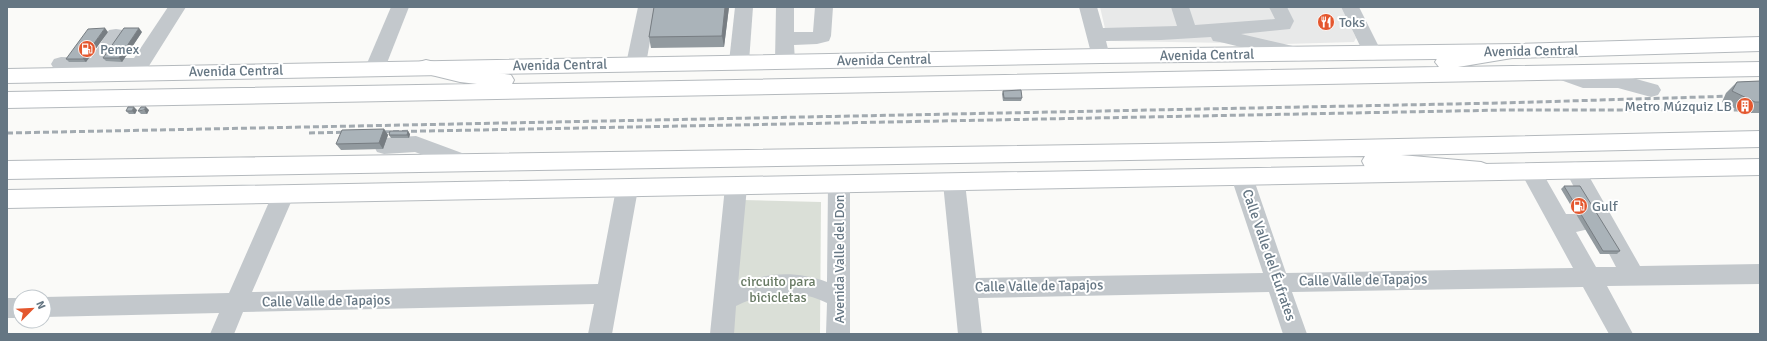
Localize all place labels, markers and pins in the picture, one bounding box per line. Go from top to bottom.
restaurant icon: Toks [1316,12,1336,32]
place label: Toks [1339,14,1365,31]
fuel station icon: Pemex [77,39,97,59]
place label: Pemex [100,41,140,58]
building icon: Metro Múzquiz LB [1735,96,1755,116]
place label: Metro Múzquiz LB [1625,98,1732,115]
fuel station icon: Gulf [1569,196,1589,216]
place label: Gulf [1592,198,1619,215]

